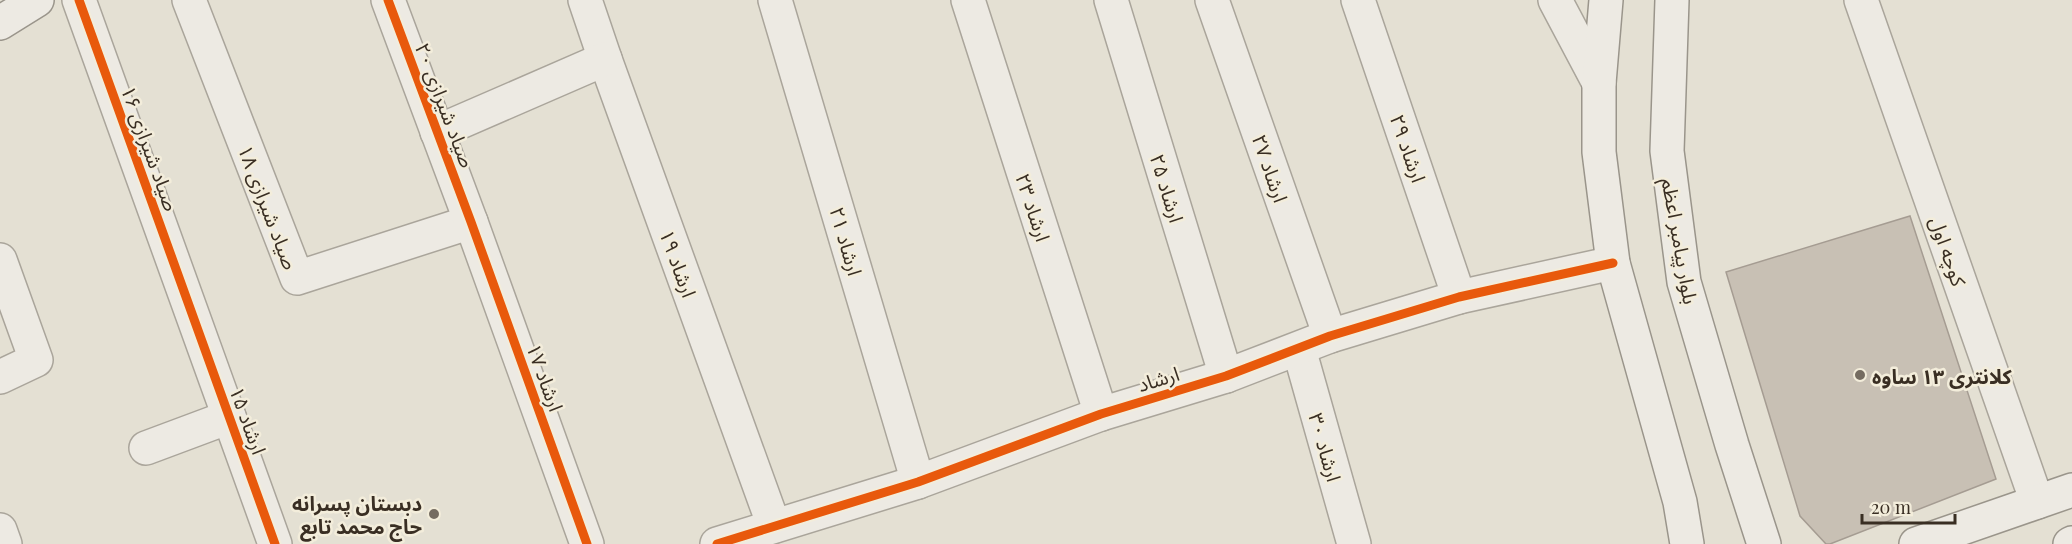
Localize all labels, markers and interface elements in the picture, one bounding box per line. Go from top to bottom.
street label: صیاد شیرازی ۲۰ [410,39,482,171]
street label: صیاد شیرازی ۱۶ [116,82,186,214]
street label: ارشاد ۲۹ [1385,110,1433,186]
street label: ارشاد ۲۷ [1247,130,1295,206]
street label: صیاد شیرازی ۱۸ [233,141,305,273]
street label: ارشاد ۲۵ [1145,150,1191,226]
street label: ارشاد ۲۳ [1010,169,1058,245]
street label: بلوار پیامبر اعظم [1654,176,1705,307]
street label: ارشاد ۲۱ [824,203,870,279]
street label: کوچه اول [1924,213,1974,290]
street label: ارشاد ۱۹ [654,225,704,301]
street label: ارشاد ۱۷ [521,339,571,415]
street label: ارشاد [1134,359,1182,397]
place label: کلانتری ۱۳ ساوه [1872,362,2013,389]
marker: کلانتری ۱۳ ساوه [1853,368,1867,382]
street label: ارشاد ۱۵ [224,382,274,458]
street label: ارشاد ۳۰ [1303,409,1349,485]
scale bar [1862,487,1955,525]
place label: دبستان پسرانه حاج محمد تابع [292,489,422,542]
text: 20 m [1871,495,1911,519]
marker: دبستان پسرانه حاج محمد تابع [427,507,441,521]

